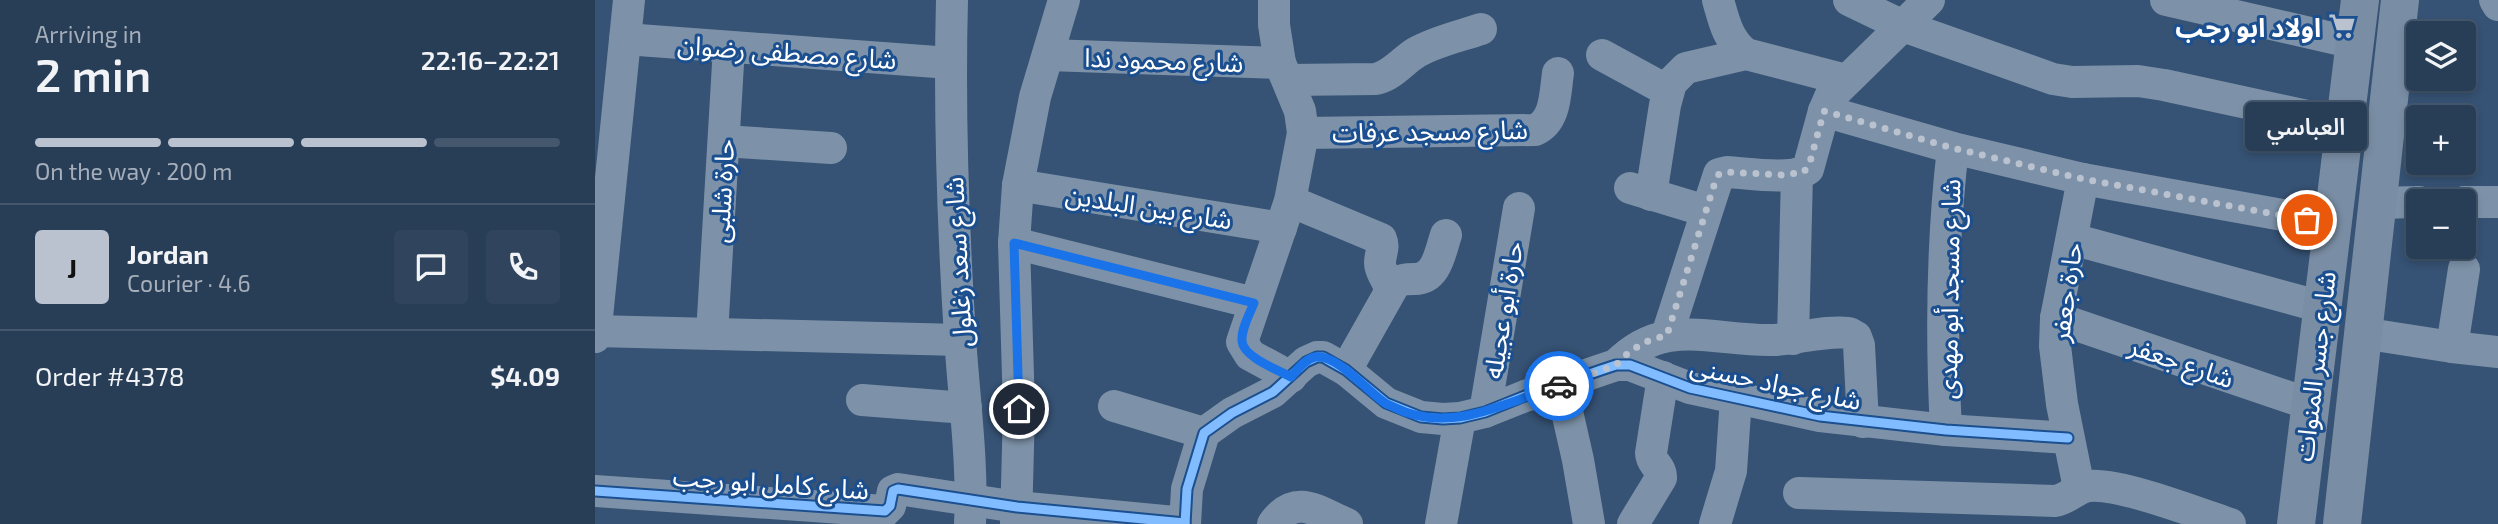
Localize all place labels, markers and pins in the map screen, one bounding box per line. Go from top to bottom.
place label: اولاد ابو رجب [2175,11,2321,43]
supermarket icon: اولاد ابو رجب [2327,11,2357,41]
callout: العباسي [2246,101,2368,150]
pin [2277,190,2337,250]
pin [989,379,1049,439]

